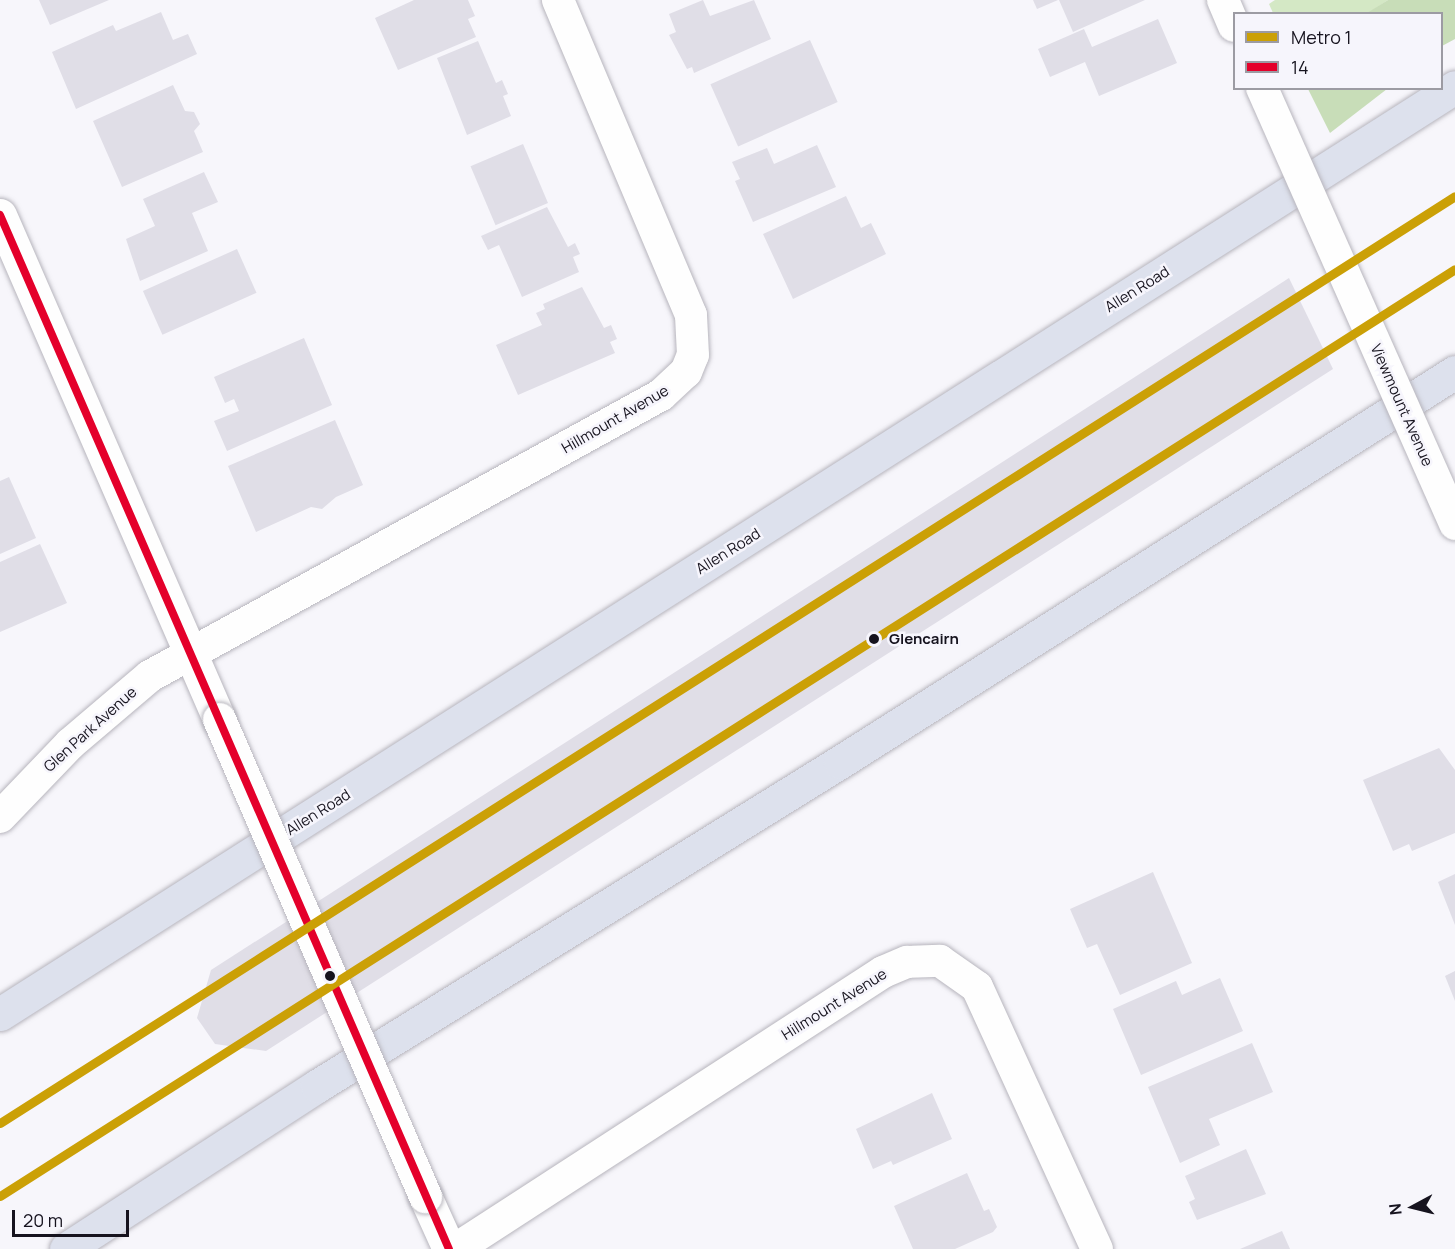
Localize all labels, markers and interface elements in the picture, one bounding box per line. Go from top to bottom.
legend [1233,12,1443,90]
text: Metro 1 [1291,25,1351,49]
text: 14 [1291,55,1309,79]
street label: Allen Road [1101,262,1173,316]
street label: Viewmount Avenue [1367,341,1437,469]
street label: Hillmount Avenue [558,381,672,457]
street label: Allen Road [692,524,764,578]
marker: Glencairn [864,629,884,649]
place label: Glencairn [889,630,959,648]
street label: Glen Park Avenue [40,683,140,775]
street label: Allen Road [282,785,354,839]
street label: Hillmount Avenue [778,964,890,1044]
unlabelled marker [324,970,336,982]
north arrow [1383,1177,1443,1237]
scale bar [15,1198,132,1236]
text: N [1384,1202,1407,1216]
text: 20 m [23,1208,63,1232]

